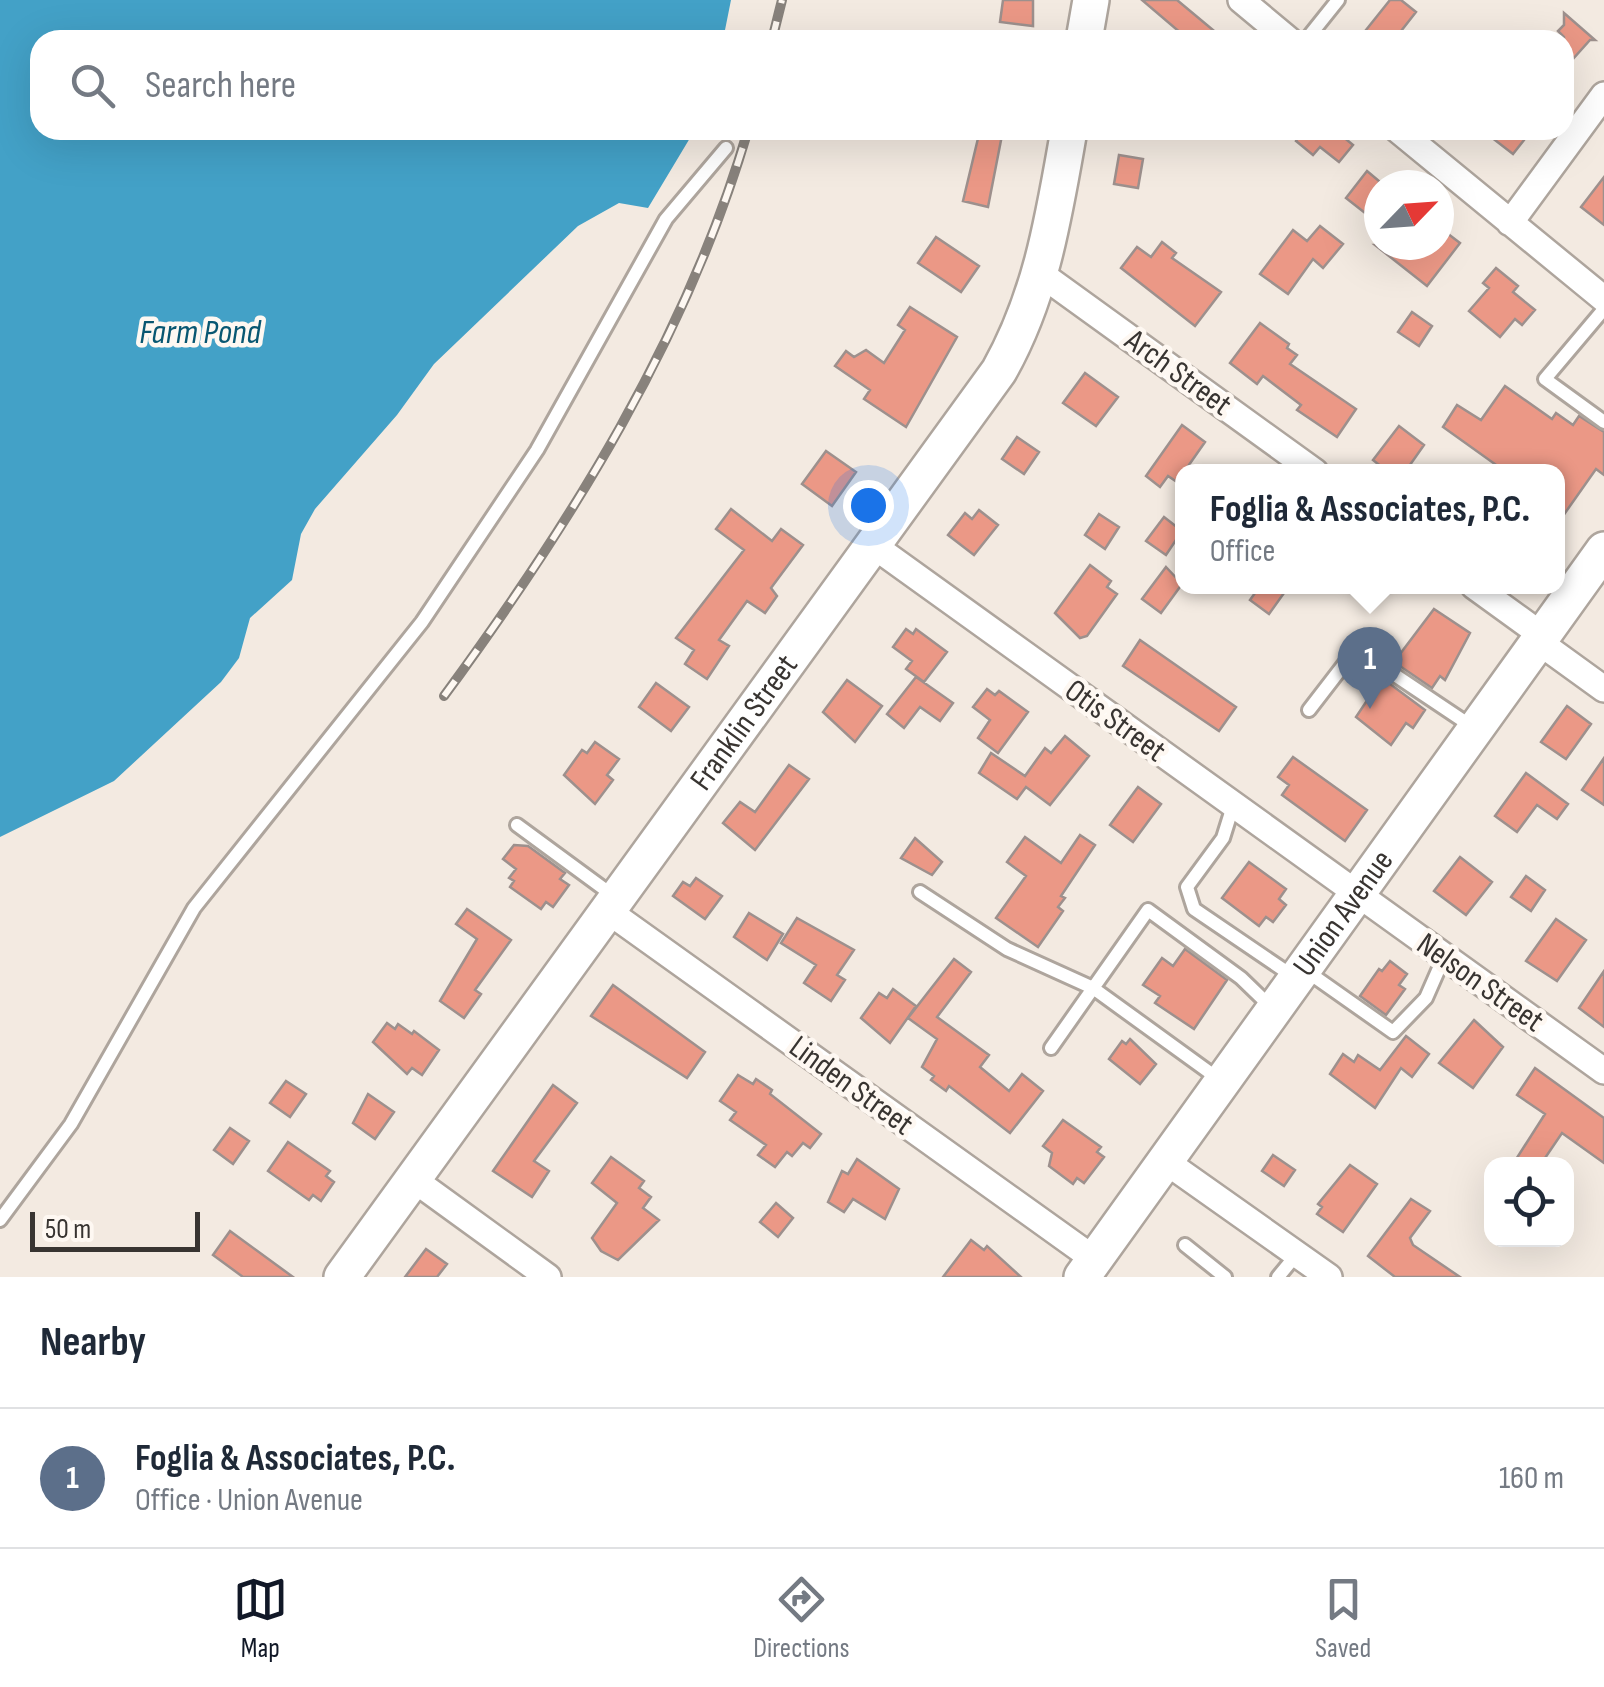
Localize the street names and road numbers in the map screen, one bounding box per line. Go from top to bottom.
street label: Arch Street [1116,321,1239,425]
street label: Franklin Street [682,647,806,798]
street label: Otis Street [1057,671,1173,771]
street label: Union Avenue [1285,842,1402,984]
street label: Nelson Street [1409,925,1551,1041]
street label: Linden Street [781,1028,921,1144]

